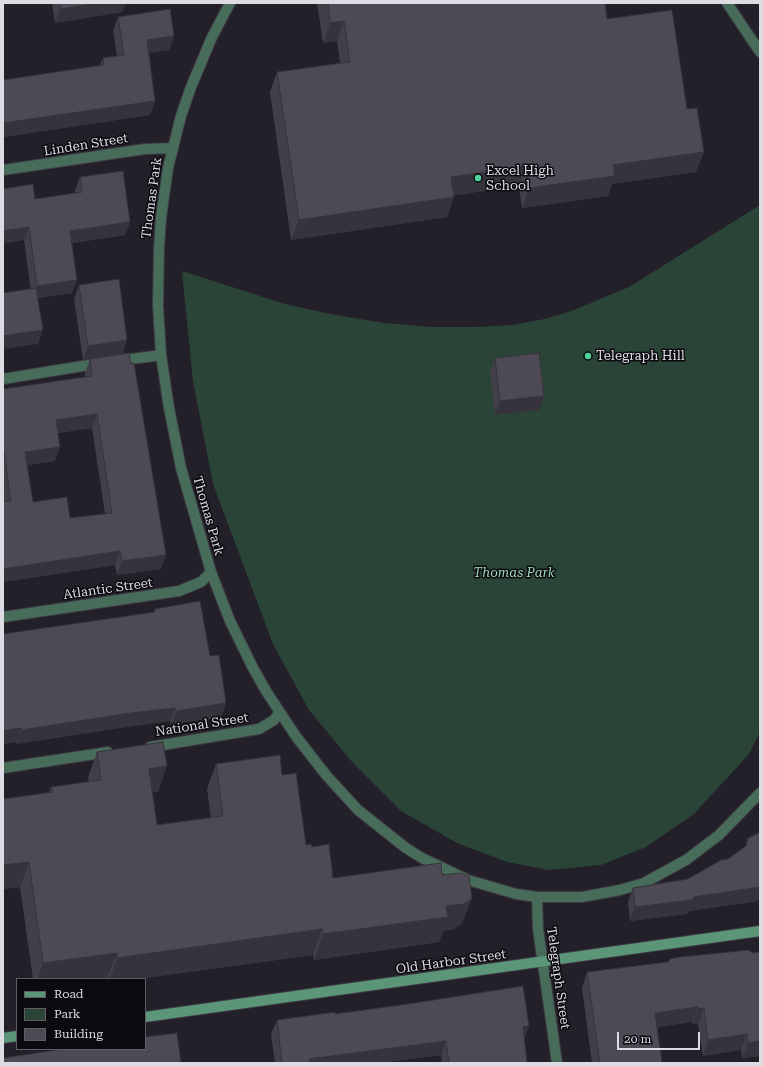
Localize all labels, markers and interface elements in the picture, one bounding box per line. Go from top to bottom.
street label: Linden Street [43,131,129,159]
street label: Thomas Park [139,156,165,240]
place label: Excel High School [486,163,554,194]
marker: Excel High School [473,173,483,183]
place label: Telegraph Hill [596,348,685,364]
marker: Telegraph Hill [583,351,593,361]
street label: Thomas Park [189,474,227,558]
park label: Thomas Park [473,565,555,581]
street label: Atlantic Street [62,575,154,603]
street label: National Street [154,710,250,740]
street label: Telegraph Street [543,926,573,1030]
street label: Old Harbor Street [395,947,507,977]
legend [16,978,146,1050]
text: Road [54,987,83,1001]
text: Park [54,1007,80,1021]
scale bar [619,1024,702,1050]
text: Building [54,1027,103,1041]
text: 20 m [624,1032,651,1046]

